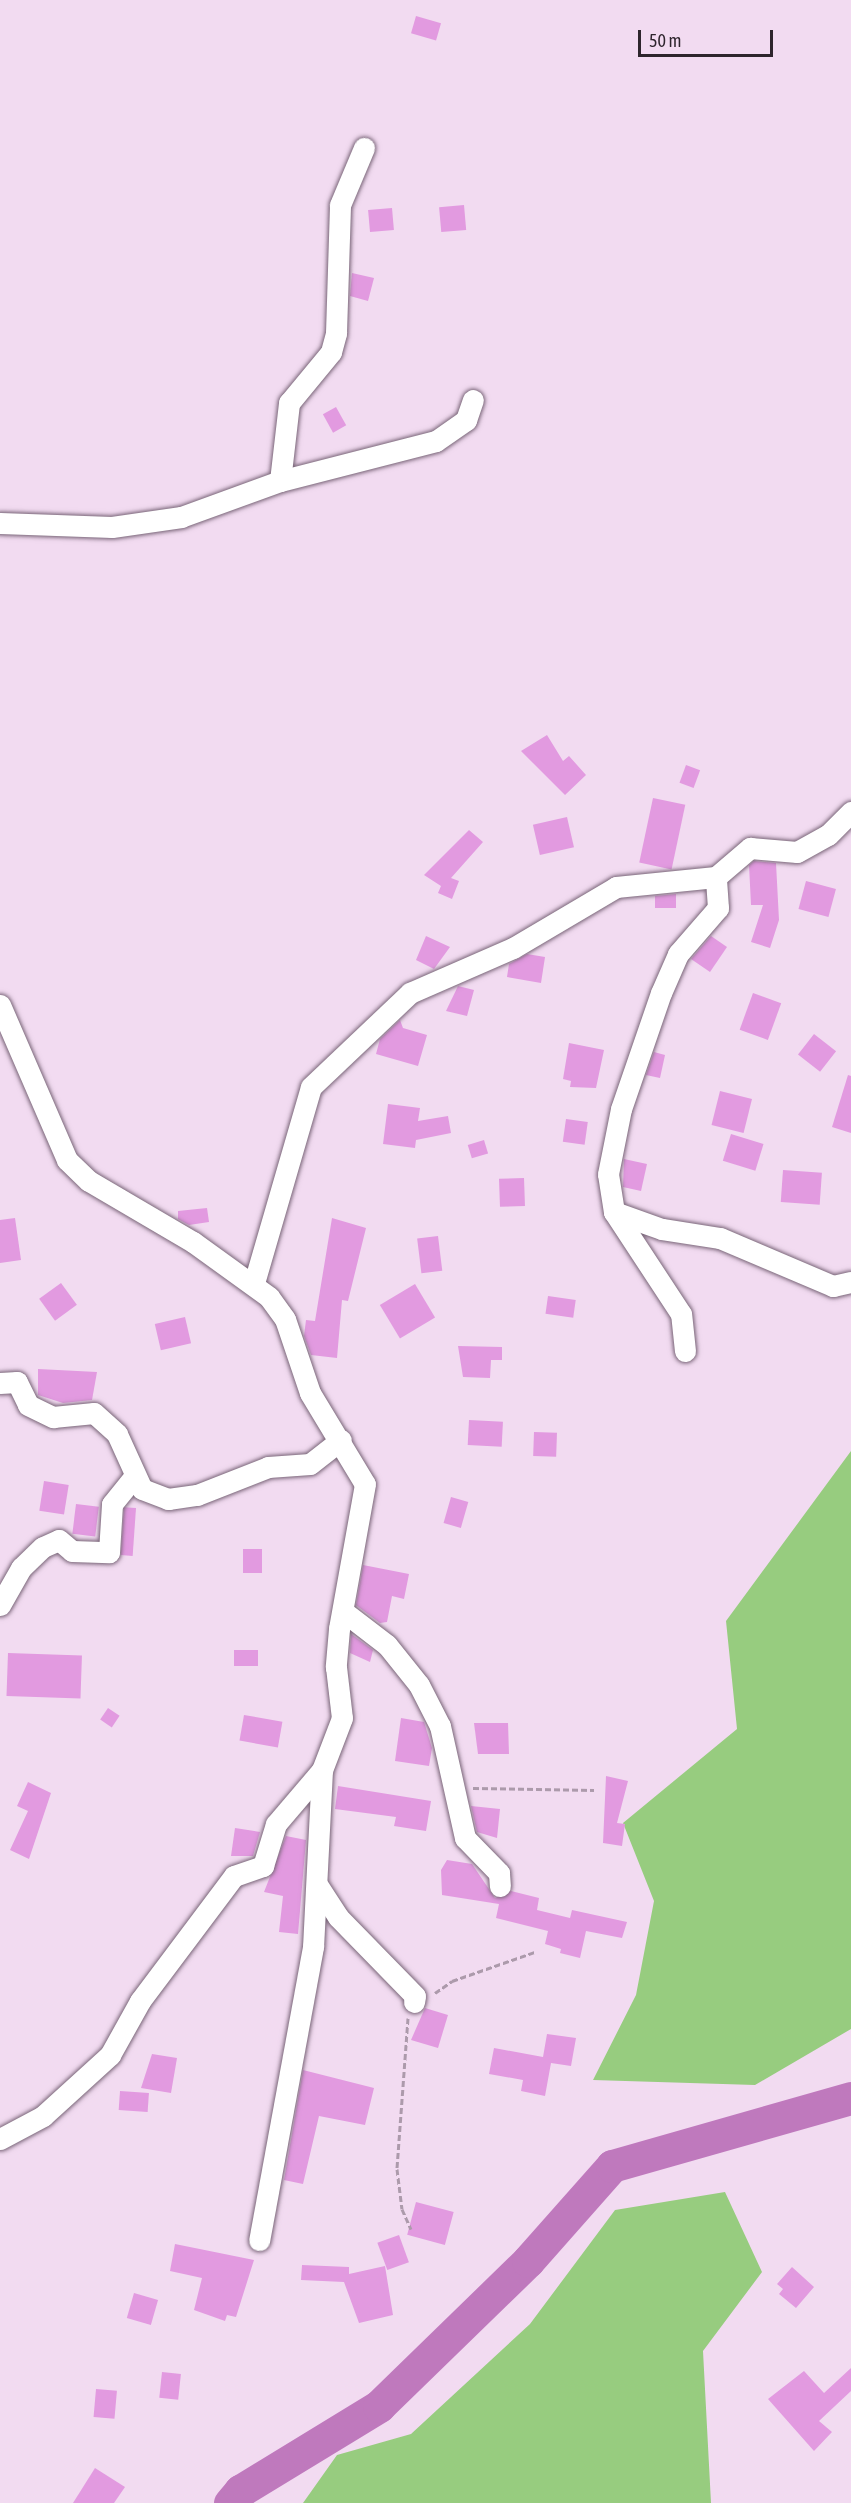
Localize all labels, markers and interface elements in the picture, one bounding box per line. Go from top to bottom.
scale bar [641,18,776,56]
text: 50 m [649,30,681,51]

